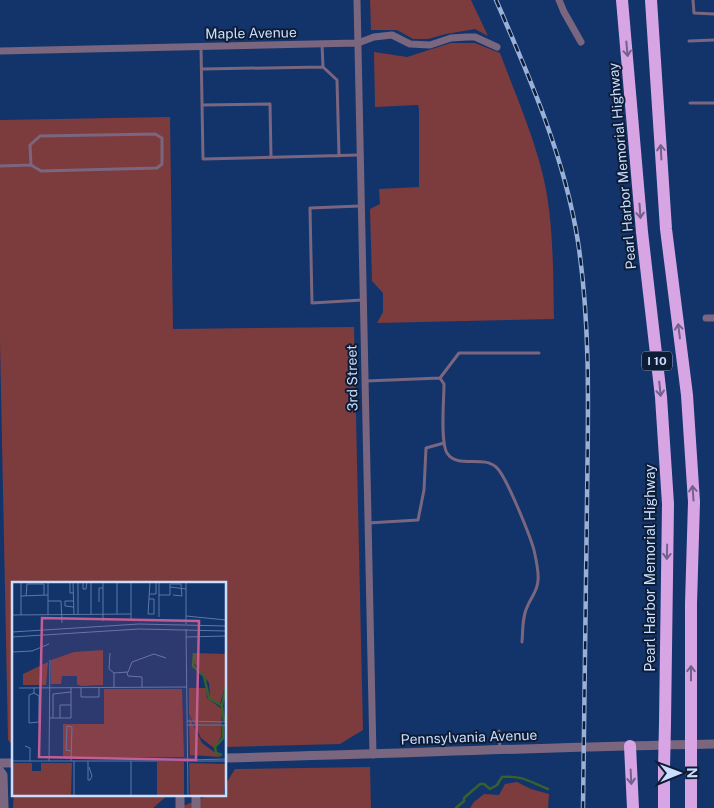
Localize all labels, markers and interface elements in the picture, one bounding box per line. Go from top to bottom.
street label: Maple Avenue [205,24,297,42]
one-way arrow [622,40,631,56]
street label: Pearl Harbor Memorial Highway [605,61,639,270]
one-way arrow [657,144,666,160]
one-way arrow [635,202,645,218]
one-way arrow [674,323,684,339]
street label: 3rd Street [343,344,361,412]
road number: I 10 [642,352,672,371]
one-way arrow [655,381,665,397]
street label: Pearl Harbor Memorial Highway [642,464,658,672]
one-way arrow [689,485,698,501]
one-way arrow [662,543,672,559]
inset map [12,582,226,796]
one-way arrow [686,665,696,682]
street label: Pennsylvania Avenue [400,727,538,747]
north arrow [654,748,704,798]
text: N [684,767,700,778]
one-way arrow [627,769,636,785]

